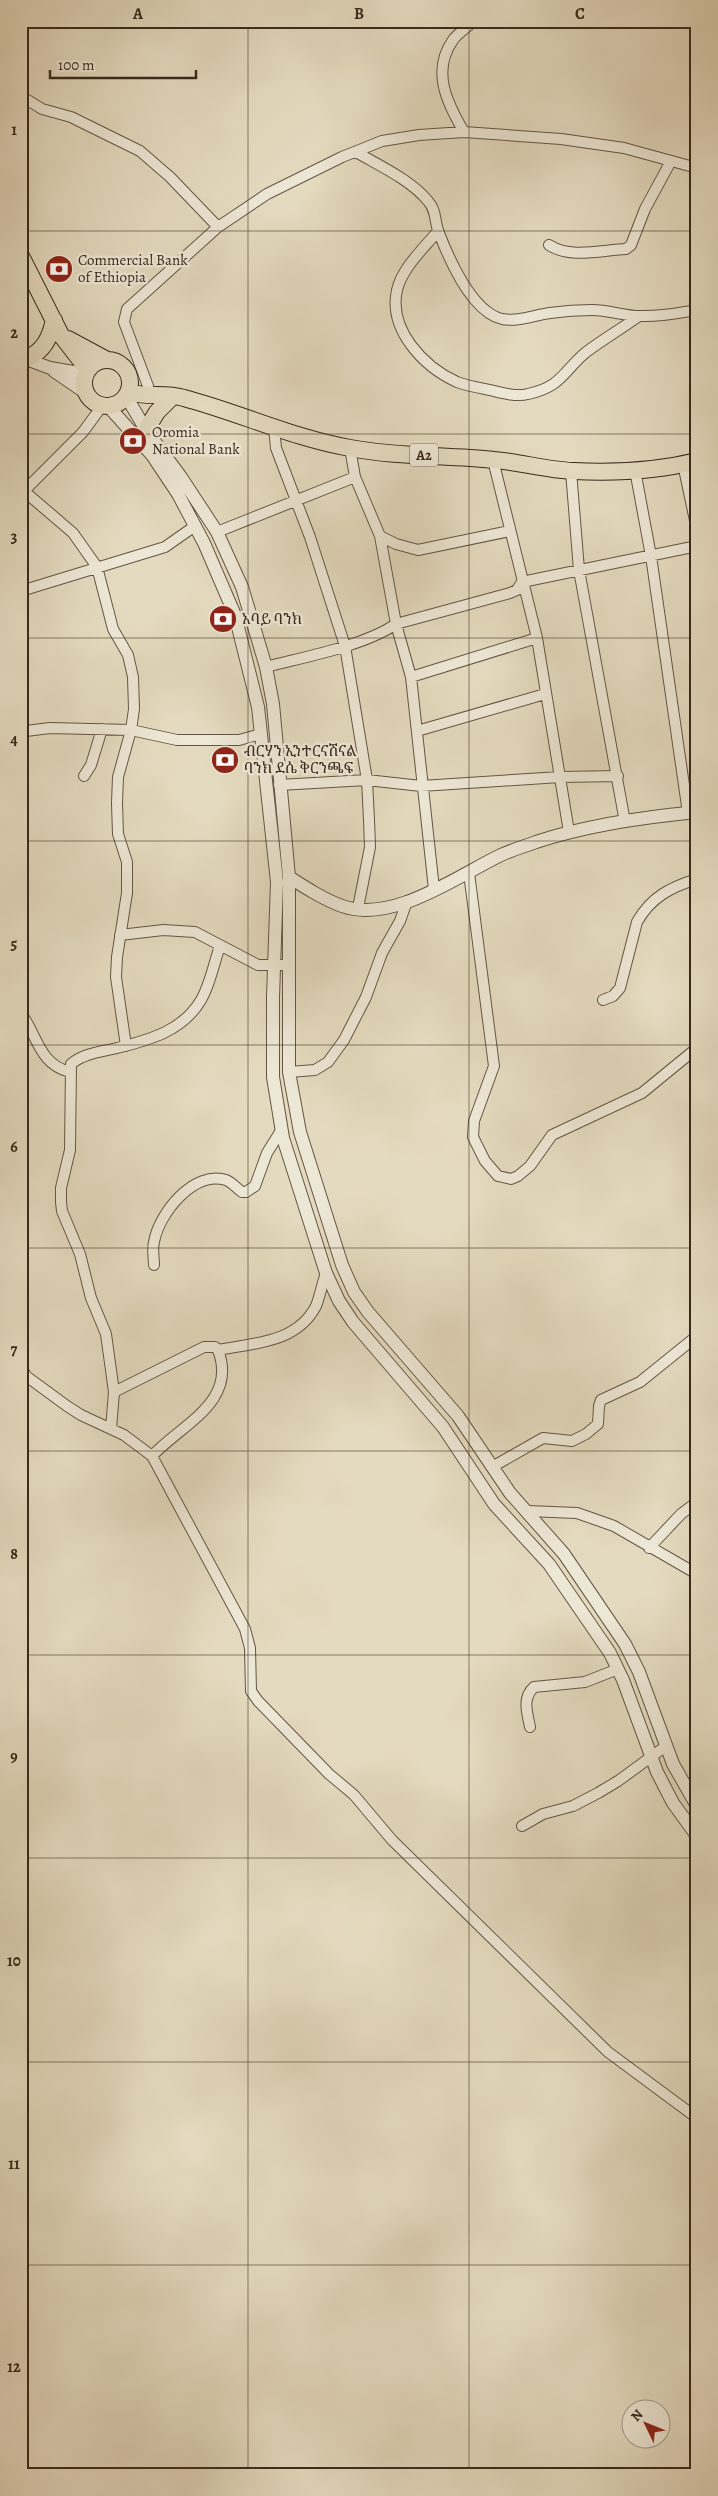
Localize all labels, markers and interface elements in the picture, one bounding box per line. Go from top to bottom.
text: A [132,3,144,25]
text: B [354,3,364,25]
text: C [575,3,585,25]
scale bar [50,48,196,80]
text: 100 m [58,55,95,75]
text: 1 [11,119,17,141]
place label: Commercial Bank of Ethiopia [78,250,188,287]
bank icon: Commercial Bank of Ethiopia [44,254,74,284]
text: 2 [10,322,18,344]
place label: Oromia National Bank [152,422,240,459]
bank icon: Oromia National Bank [118,426,148,456]
road number: A2 [410,444,438,466]
text: 3 [11,526,18,548]
bank icon: አባይ ባንክ [208,604,238,634]
place label: አባይ ባንክ [242,609,302,629]
text: 4 [10,729,18,751]
place label: ብርሃን ኢንተርናሽናል ባንክ ደሴ ቅርንጫፍ [244,741,357,778]
bank icon: ብርሃን ኢንተርናሽናል ባንክ ደሴ ቅርንጫፍ [210,745,240,775]
text: 5 [11,933,18,955]
text: 6 [10,1136,18,1158]
text: 7 [11,1339,18,1361]
text: 8 [10,1543,18,1565]
text: 9 [10,1746,18,1768]
text: 10 [7,1950,21,1972]
text: 11 [8,2153,20,2175]
text: 12 [7,2356,21,2378]
north arrow [620,2398,670,2448]
text: N [626,2405,647,2426]

